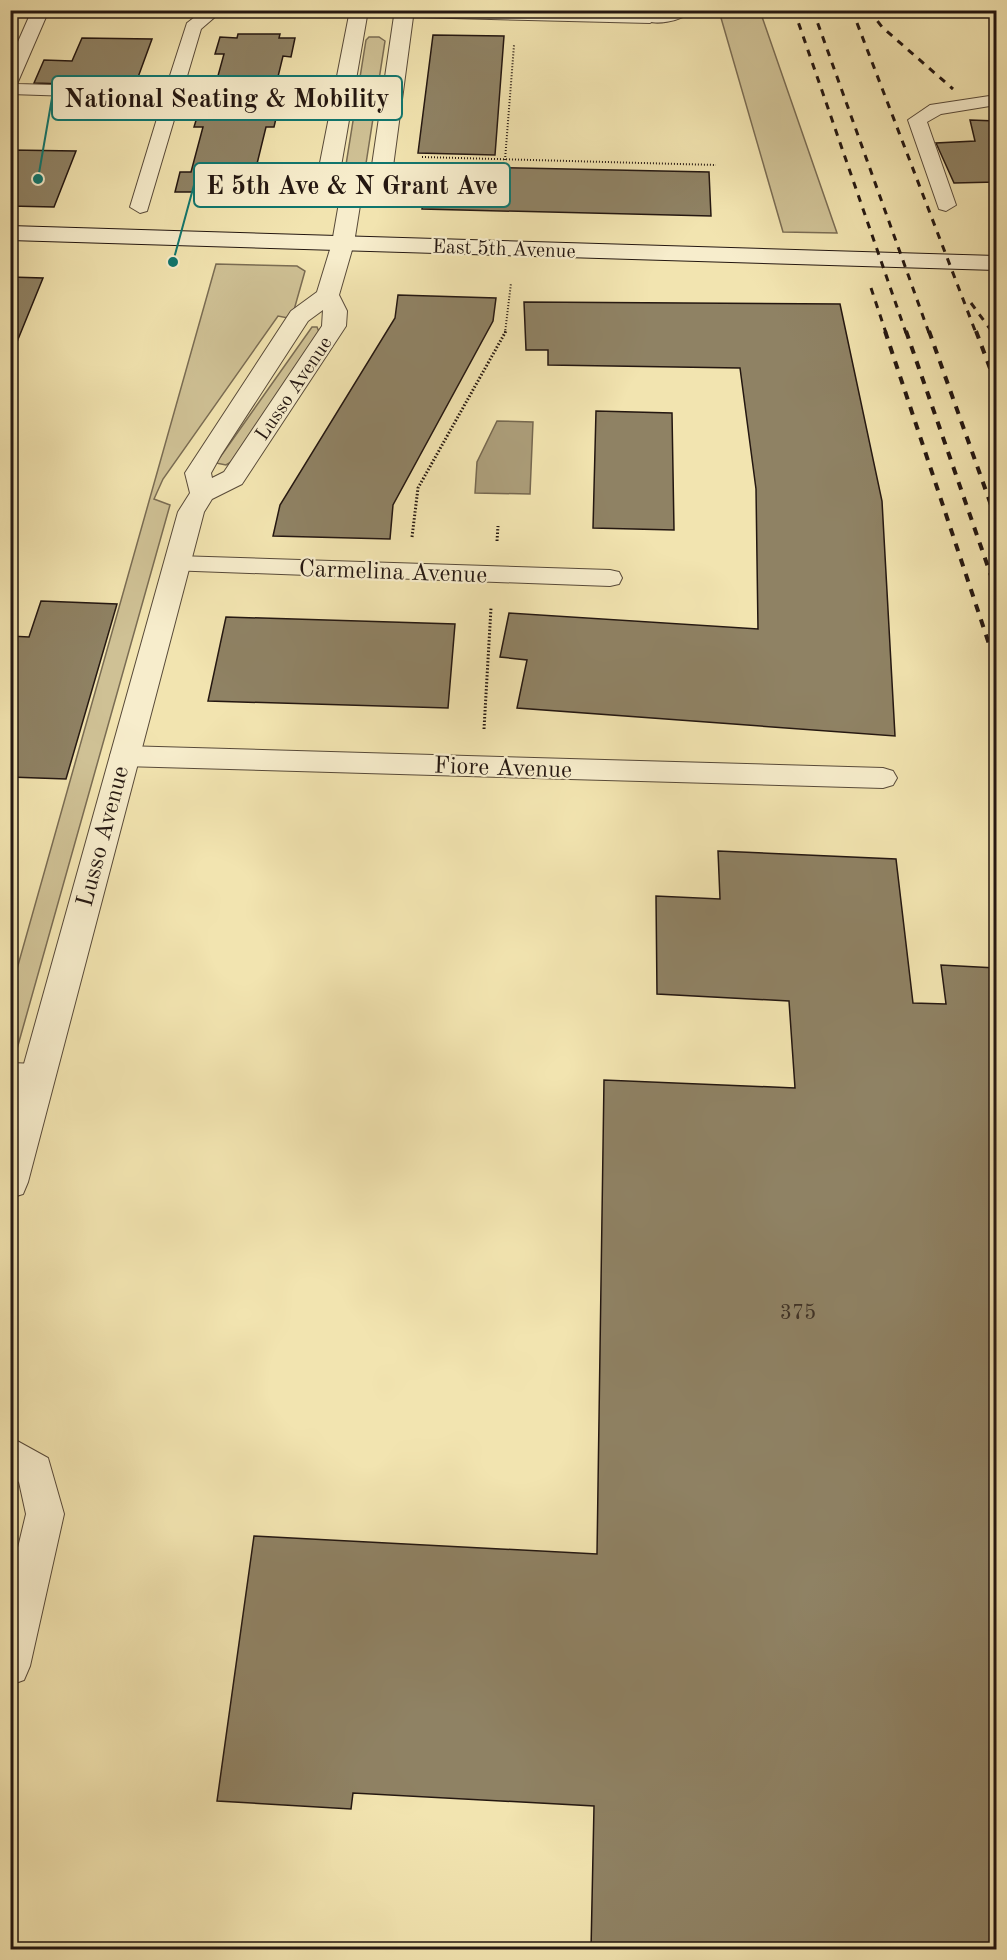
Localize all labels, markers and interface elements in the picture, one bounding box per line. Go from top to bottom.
callout: National Seating & Mobility [52,76,402,120]
text: National Seating & Mobility [64,87,390,113]
callout: E 5th Ave & N Grant Ave [194,163,510,207]
text: E 5th Ave & N Grant Ave [206,174,498,200]
street label: East 5th Avenue [432,237,576,262]
street label: Lusso Avenue [253,334,337,445]
street label: Carmelina Avenue [298,558,488,588]
street label: Fiore Avenue [433,755,573,783]
street label: Lusso Avenue [74,764,134,909]
house number: 375 [780,1303,816,1324]

